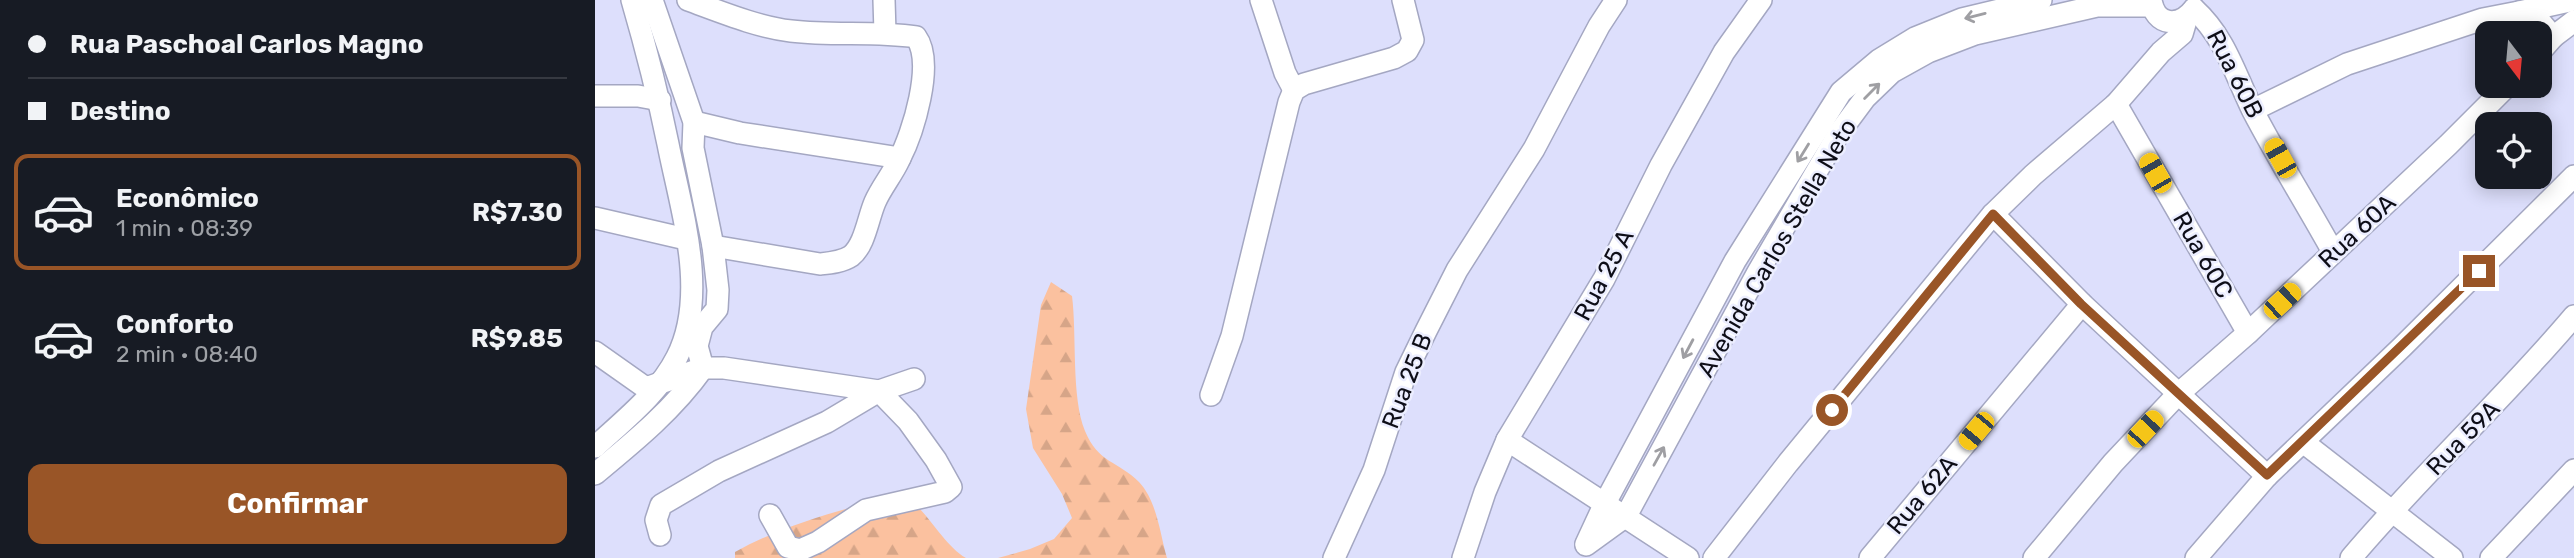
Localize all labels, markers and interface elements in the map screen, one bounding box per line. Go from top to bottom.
one-way arrow [1964,10,1987,23]
north arrow [2475,21,2551,98]
map controls [2475,21,2552,189]
street label: Rua 60B [2201,25,2269,123]
text: Rua Paschoal Carlos Magno [70,29,424,60]
one-way arrow [1864,83,1881,100]
text: Destino [70,96,171,127]
button: locate [2475,112,2552,189]
street label: Avenida Carlos Stella Neto [1692,114,1862,382]
car [2261,135,2300,181]
one-way arrow [1796,143,1810,163]
car [2136,150,2175,196]
icon: car [32,181,95,244]
text: Econômico [116,183,259,214]
street label: Rua 60A [2313,188,2401,274]
text: R$7.30 [472,197,563,228]
street label: Rua 60C [2167,207,2239,303]
text: 1 min · 08:39 [116,214,253,242]
street label: Rua 25 A [1568,225,1640,325]
route end [2463,255,2495,287]
car [2260,279,2305,323]
icon: car [32,307,95,370]
text: Conforto [116,309,234,340]
text: R$9.85 [471,323,563,354]
street label: Rua 25 B [1376,330,1438,432]
one-way arrow [1681,339,1695,359]
text: 2 min · 08:40 [116,340,258,368]
route start [1816,394,1848,426]
street label: Rua 59A [2421,395,2505,481]
car [2123,406,2168,452]
car [1955,408,1998,454]
one-way arrow [1653,446,1666,467]
street label: Rua 62A [1881,450,1963,540]
button: Confirmar [28,464,567,544]

